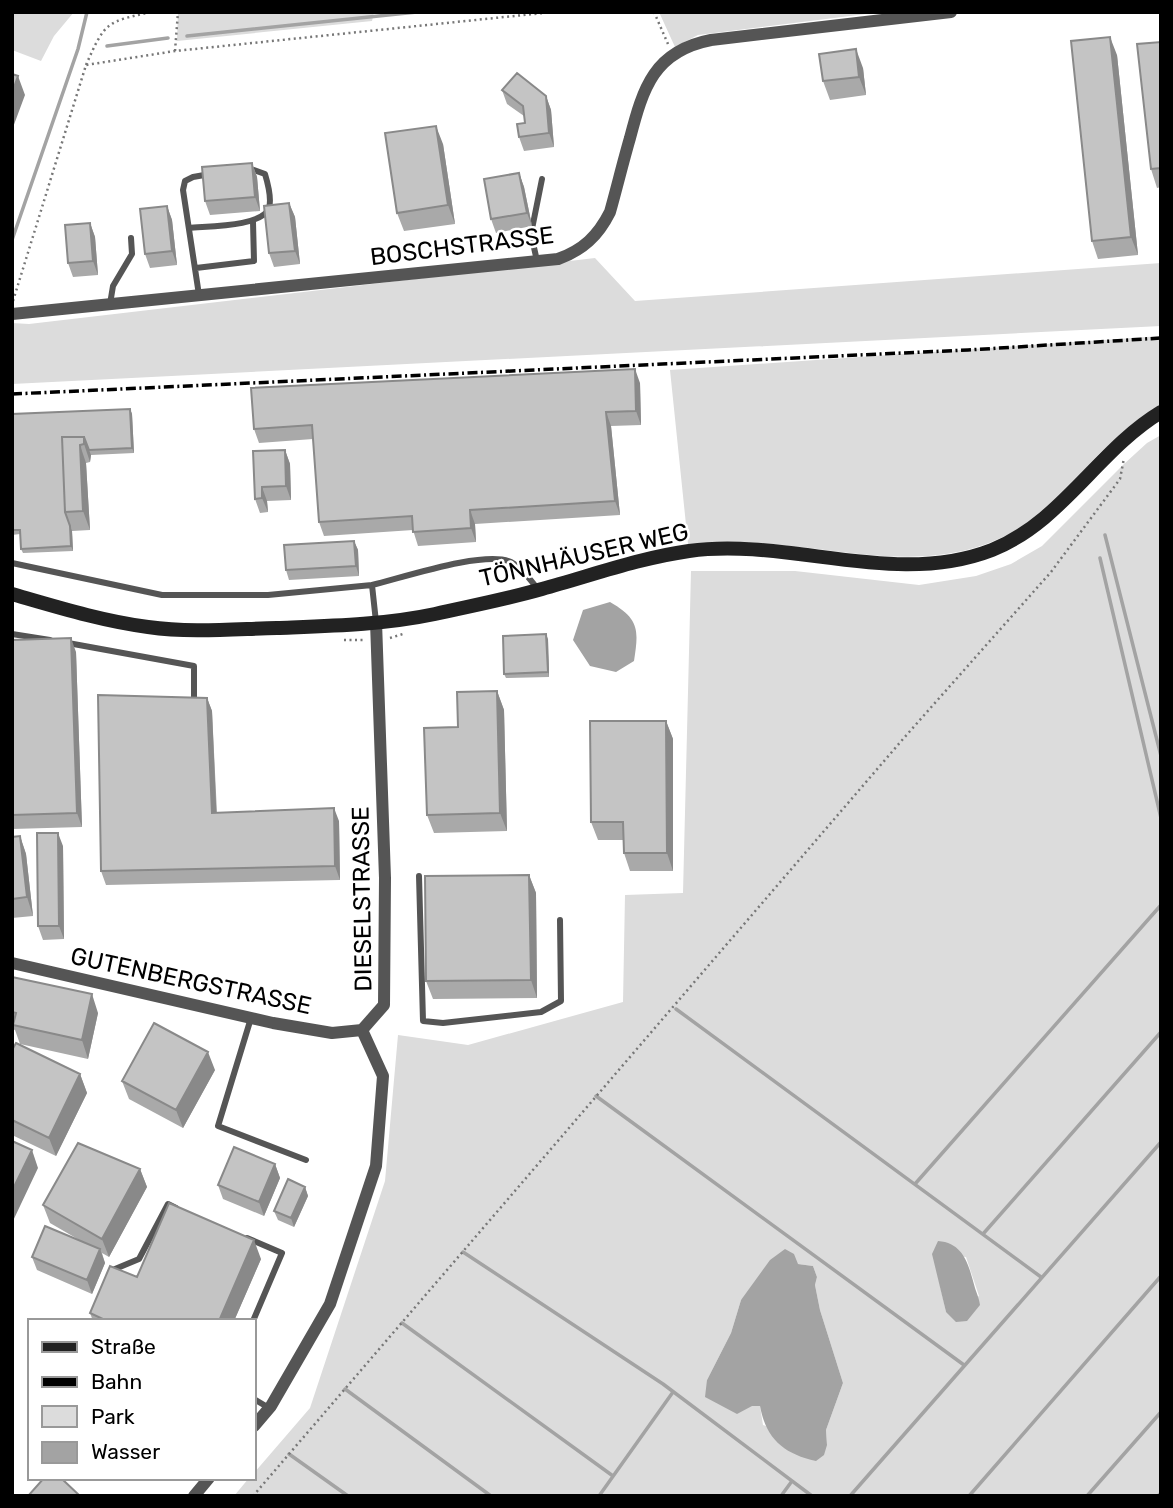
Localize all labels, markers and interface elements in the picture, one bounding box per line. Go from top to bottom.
street label: BOSCHSTRASSE [369,221,555,271]
street label: TÖNNHÄUSER WEG [477,517,691,593]
street label: DIESELSTRASSE [346,806,378,992]
street label: GUTENBERGSTRASSE [68,942,314,1020]
legend [28,1319,256,1480]
text: Straße [91,1334,156,1359]
text: Bahn [91,1369,142,1394]
text: Park [91,1404,135,1429]
text: Wasser [91,1439,160,1464]

